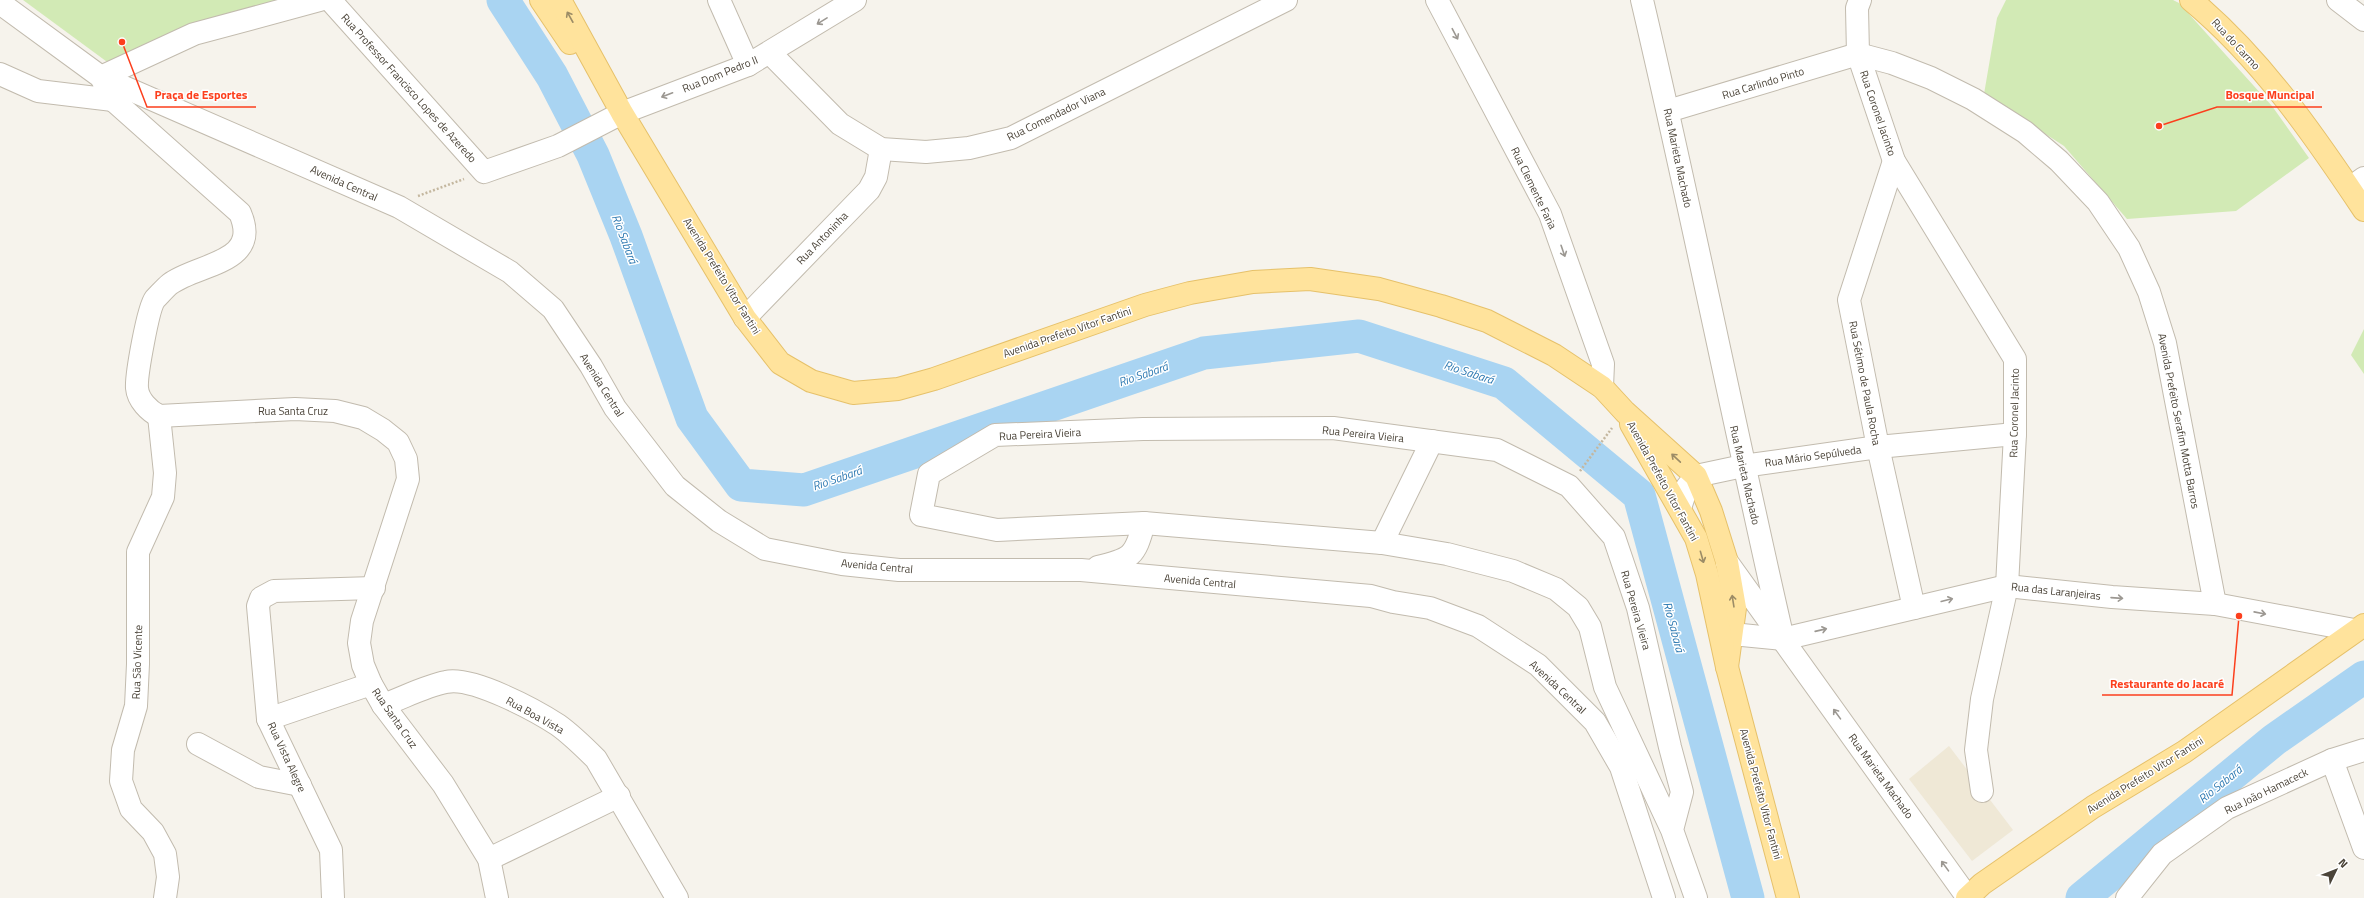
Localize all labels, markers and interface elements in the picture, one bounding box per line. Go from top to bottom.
street label: Rua Professor Francisco Lopes de Azeredo [338,10,481,166]
one-way arrow [565,11,573,23]
street label: Rua do Carmo [2208,15,2264,73]
one-way arrow [816,16,827,25]
one-way arrow [1452,28,1459,40]
street label: Rua Dom Pedro II [680,52,760,96]
street label: Rua Carlindo Pinto [1720,63,1806,103]
street label: Rua Coronel Jacinto [1856,68,1900,158]
callout: Praça de Esportes [147,83,256,107]
street label: Rua Comendador Viana [1004,83,1108,145]
callout: Bosque Muncipal [2217,83,2322,107]
text: Praça de Esportes [155,85,248,104]
text: Bosque Muncipal [2225,85,2315,104]
one-way arrow [662,92,674,100]
street label: Rua Marieta Machado [1660,107,1696,209]
street label: Rua Clemente Faria [1507,144,1561,232]
street label: Avenida Central [308,161,380,205]
street label: Rua Antoninha [793,208,852,268]
water label: Rio Sabará [607,212,643,267]
street label: Avenida Prefeito Vitor Fantini [680,215,764,337]
one-way arrow [1560,244,1567,257]
street label: Avenida Prefeito Vitor Fantini [1001,303,1133,361]
street label: Rua Sétimo de Paula Rocha [1845,319,1885,447]
street label: Avenida Prefeito Serafim Motta Barros [2154,332,2204,510]
street label: Avenida Central [576,350,628,420]
water label: Rio Sabará [1442,355,1497,389]
water label: Rio Sabará [1116,356,1171,391]
street label: Rua Coronel Jacinto [2005,368,2023,458]
street label: Rua Santa Cruz [258,403,328,419]
street label: Avenida Prefeito Vitor Fantini [1623,418,1703,544]
street label: Rua Pereira Vieira [1321,422,1405,446]
street label: Rua Pereira Vieira [999,424,1082,444]
street label: Rua Marieta Machado [1726,424,1764,526]
street label: Rua Mário Sepúlveda [1764,441,1863,471]
one-way arrow [1671,453,1681,462]
water label: Rio Sabará [810,460,865,495]
one-way arrow [1699,551,1706,564]
street label: Avenida Central [840,555,914,577]
street label: Rua Pereira Vieira [1617,568,1655,652]
street label: Avenida Central [1163,570,1237,592]
street label: Rua das Laranjeiras [2010,578,2102,604]
one-way arrow [2110,594,2123,601]
one-way arrow [1729,595,1737,608]
one-way arrow [1941,596,1954,604]
water label: Rio Sabará [1658,600,1690,655]
one-way arrow [2253,609,2266,617]
street label: Rua São Vicente [128,624,146,700]
one-way arrow [1814,626,1827,633]
street label: Avenida Central [1526,657,1590,717]
callout: Restaurante do Jacaré [2102,671,2232,695]
text: Restaurante do Jacaré [2110,674,2224,693]
street label: Rua Santa Cruz [368,685,422,751]
street label: Rua Boa Vista [503,692,567,738]
one-way arrow [1833,709,1841,720]
street label: Rua Vista Alegre [264,719,310,795]
street label: Avenida Prefeito Vitor Fantini [1736,727,1786,861]
street label: Rua Marieta Machado [1845,730,1917,822]
street label: Avenida Prefeito Vitor Fantini [2084,733,2206,817]
water label: Rio Sabará [2194,760,2247,808]
street label: Rua João Hamaceck [2222,764,2311,818]
north arrow [2316,850,2356,890]
text: N [2335,855,2352,871]
one-way arrow [1941,860,1949,871]

